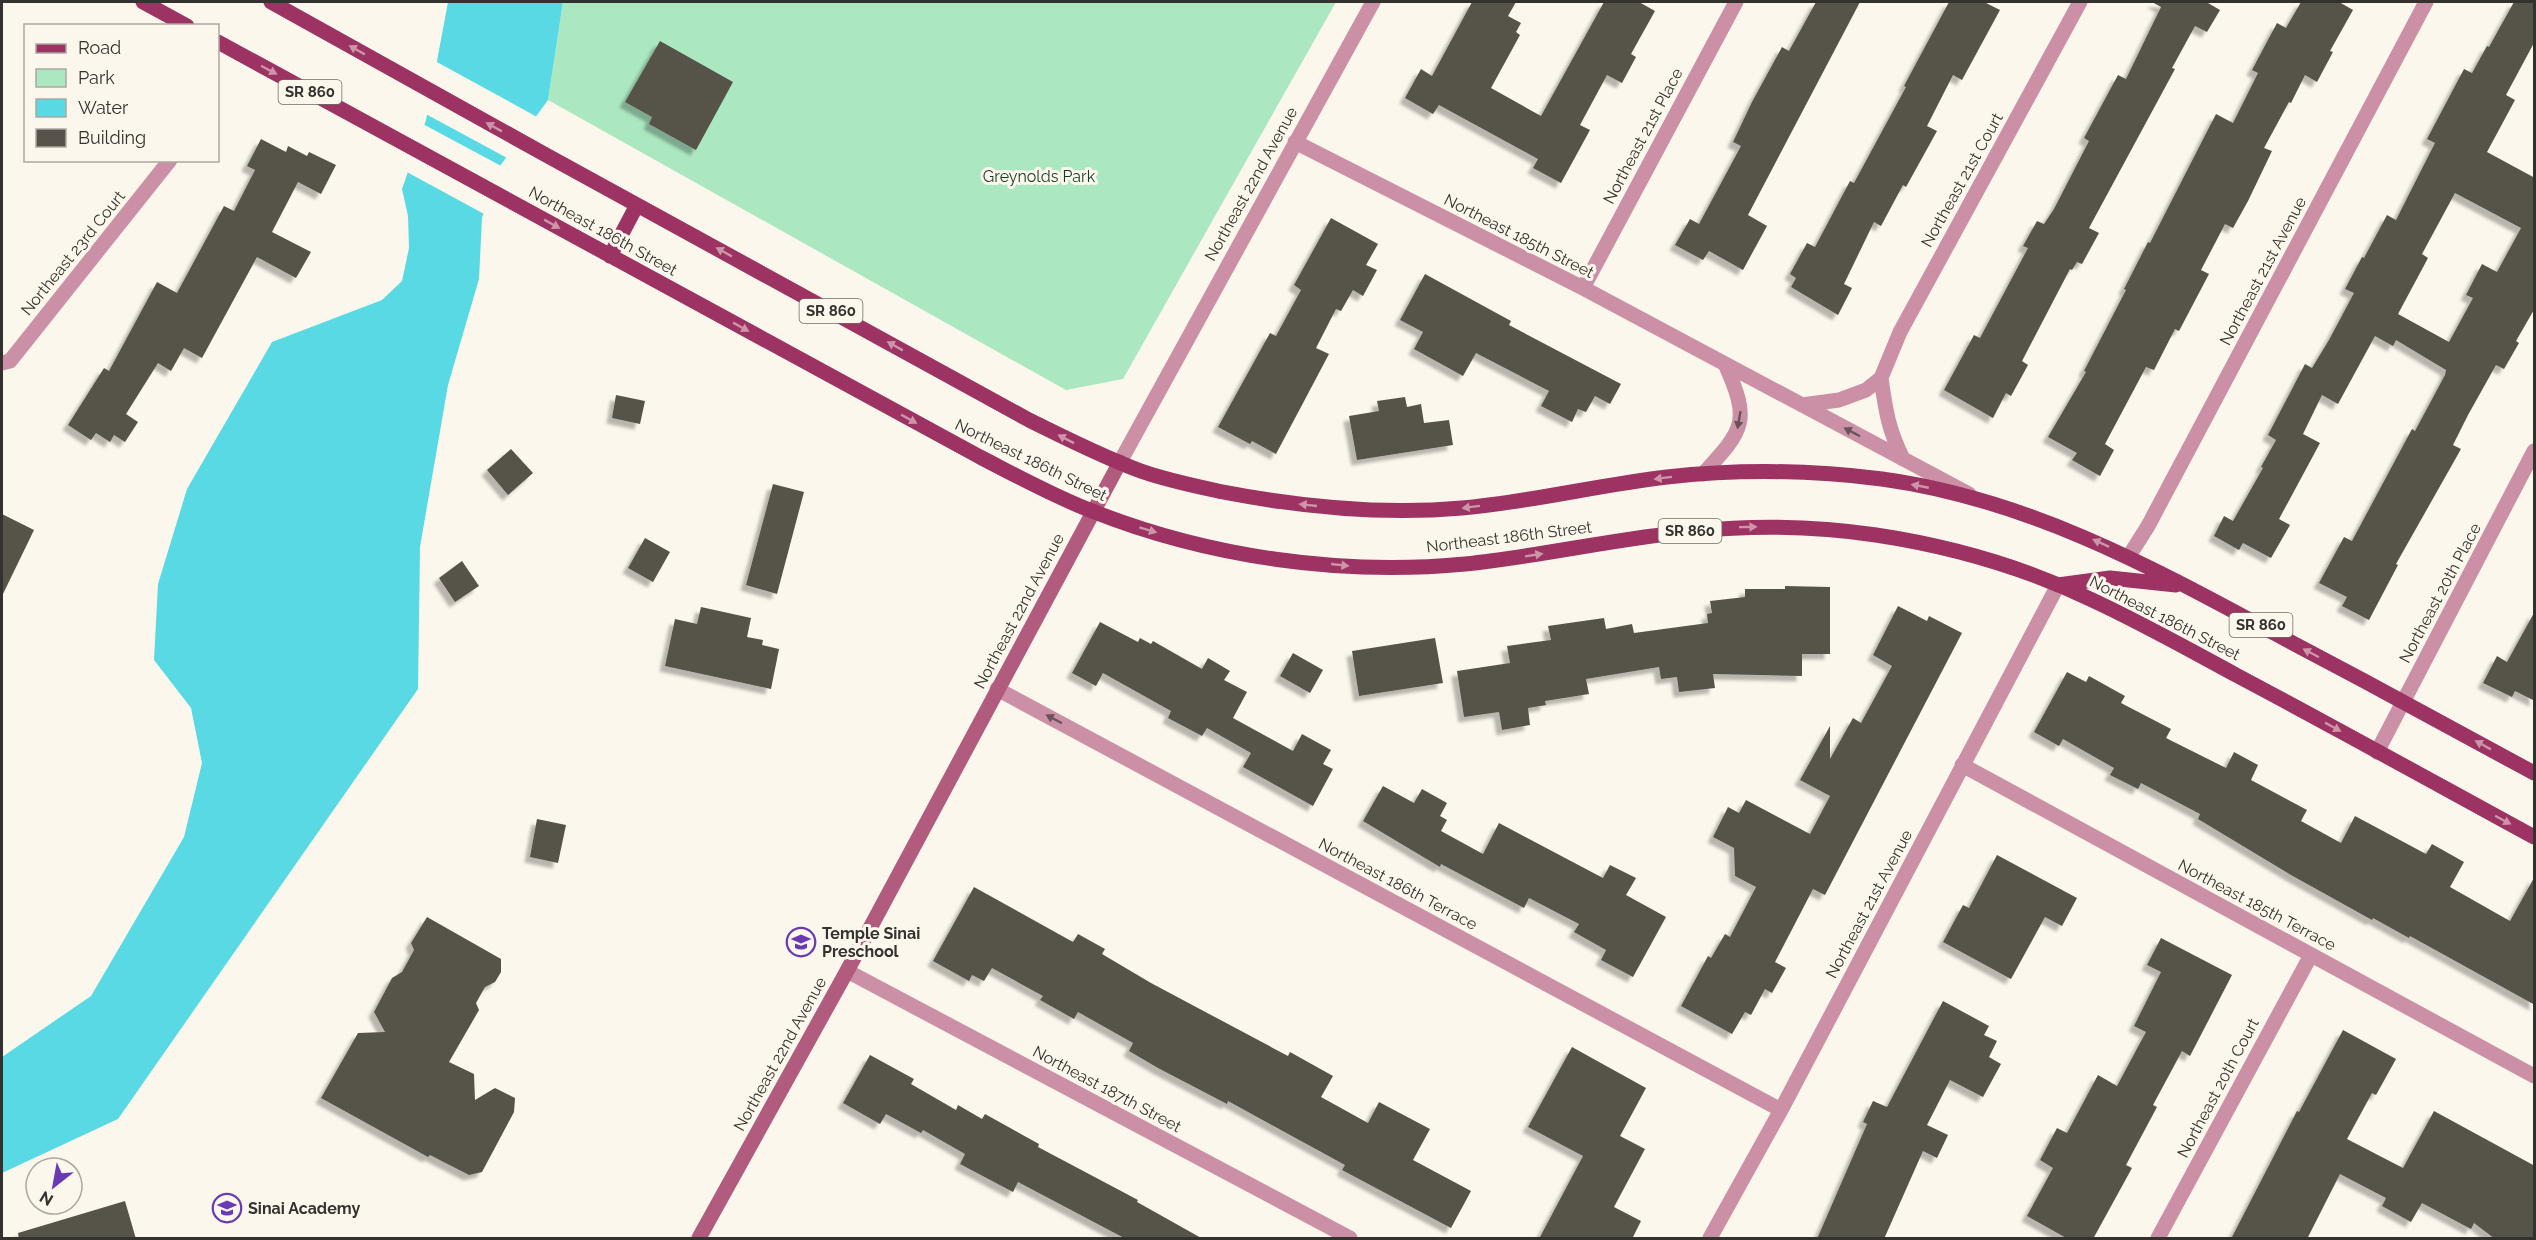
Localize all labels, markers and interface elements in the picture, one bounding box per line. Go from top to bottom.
legend [24,24,219,162]
text: Road [78,37,121,58]
one-way arrow [348,45,365,55]
one-way arrow [261,65,278,75]
street label: Northeast 21st Place [1599,65,1687,207]
text: Park [78,67,115,88]
road number: SR 860 [278,80,342,104]
text: Water [78,97,129,118]
street label: Northeast 22nd Avenue [1201,104,1301,264]
street label: Northeast 21st Court [1917,109,2007,250]
one-way arrow [486,122,503,132]
text: Building [78,127,146,148]
park label: Greynolds Park [983,167,1096,186]
street label: Northeast 186th Street [526,182,681,280]
street label: Northeast 23rd Court [17,186,129,319]
street label: Northeast 185th Street [1441,190,1598,282]
street label: Northeast 21st Avenue [2216,194,2310,348]
one-way arrow [544,218,560,229]
one-way arrow [715,247,732,257]
road number: SR 860 [800,299,862,323]
one-way arrow [733,322,750,332]
one-way arrow [886,341,903,351]
one-way arrow [1734,410,1743,429]
one-way arrow [901,414,918,424]
street label: Northeast 186th Street [952,415,1111,505]
one-way arrow [1843,427,1860,437]
one-way arrow [1057,434,1074,444]
one-way arrow [1654,473,1673,482]
one-way arrow [1911,481,1930,490]
one-way arrow [1299,500,1318,509]
one-way arrow [1461,502,1480,511]
street label: Northeast 186th Street [1425,517,1593,557]
road number: SR 860 [1658,519,1722,543]
street label: Northeast 20th Place [2395,520,2485,666]
one-way arrow [1739,523,1758,532]
one-way arrow [1139,526,1157,535]
street label: Northeast 22nd Avenue [970,530,1068,692]
one-way arrow [2093,539,2110,548]
one-way arrow [1525,550,1544,559]
one-way arrow [1330,560,1349,570]
street label: Northeast 186th Street [2087,572,2244,665]
road number: SR 860 [2230,613,2292,637]
one-way arrow [2303,648,2320,658]
one-way arrow [1045,714,1062,724]
one-way arrow [2324,722,2341,732]
one-way arrow [2474,740,2491,750]
one-way arrow [2494,815,2511,825]
street label: Northeast 21st Avenue [1822,827,1916,981]
street label: Northeast 186th Terrace [1315,834,1481,934]
street label: Northeast 185th Terrace [2175,855,2339,955]
place label: Temple Sinai Preschool [822,924,920,961]
school or university icon: Temple Sinai Preschool [785,926,817,958]
street label: Northeast 22nd Avenue [730,974,830,1134]
street label: Northeast 20th Court [2173,1014,2263,1161]
street label: Northeast 187th Street [1030,1042,1185,1137]
north arrow [24,1156,84,1216]
text: N [36,1187,57,1210]
school or university icon: Sinai Academy [211,1192,243,1224]
place label: Sinai Academy [248,1199,361,1218]

